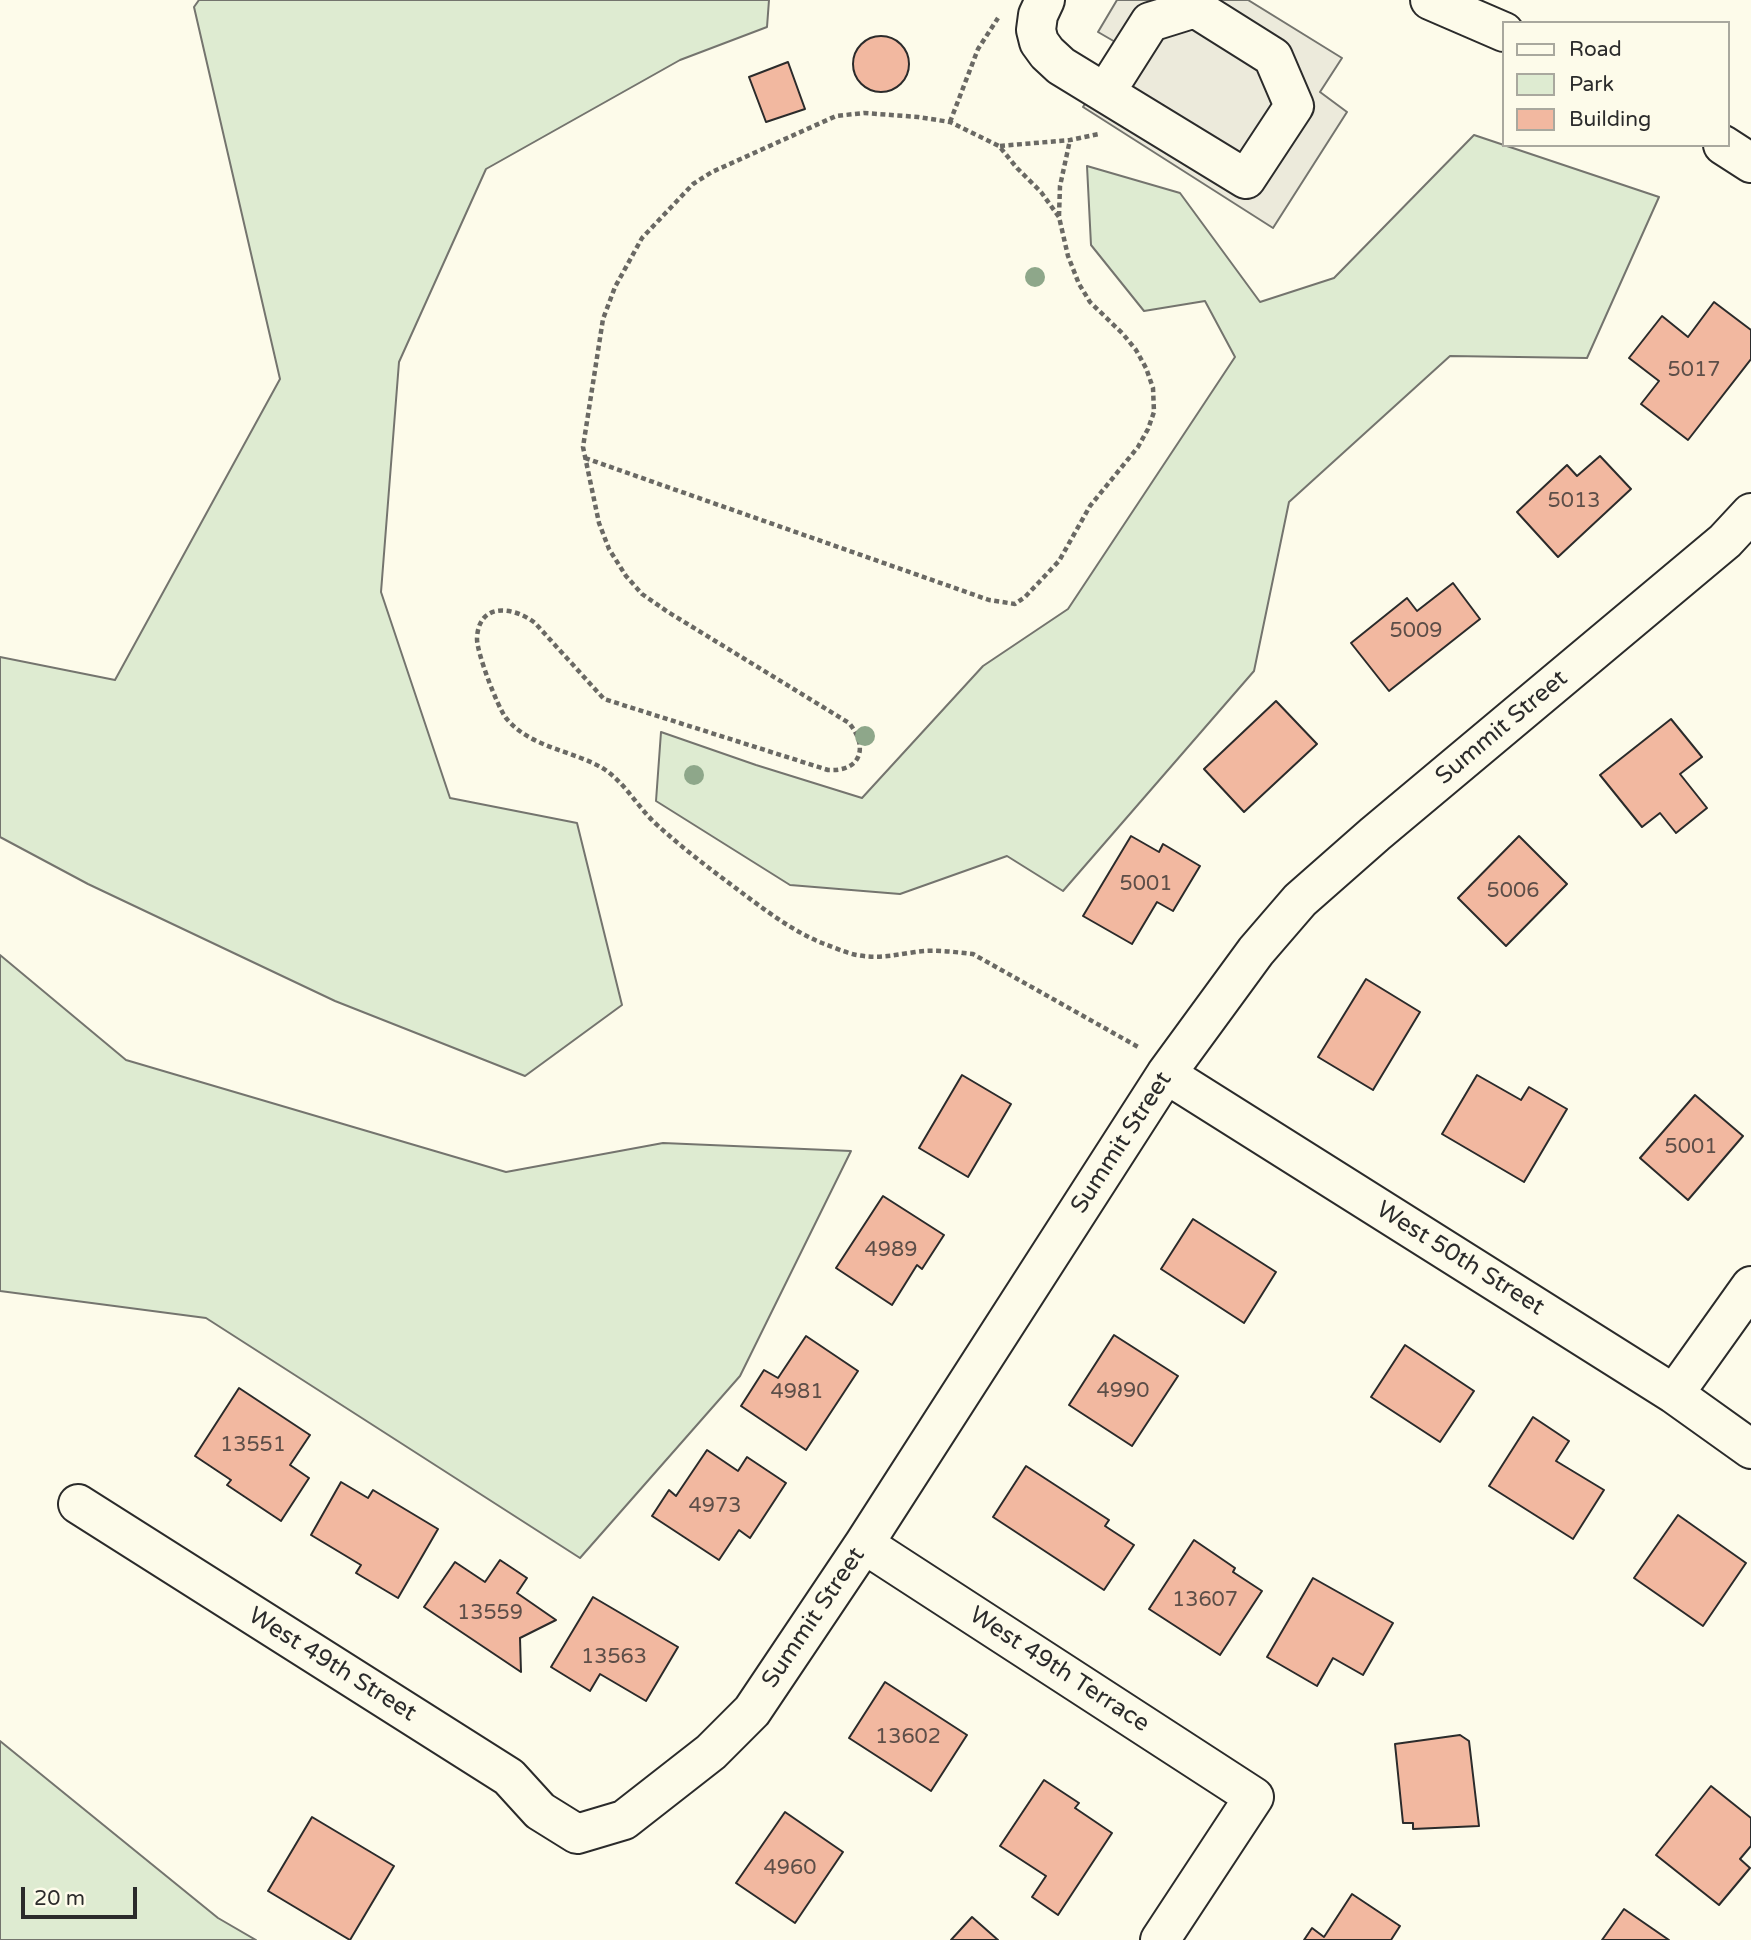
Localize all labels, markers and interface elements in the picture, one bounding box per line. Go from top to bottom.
legend [1502,21,1730,147]
text: Road [1569,37,1622,62]
text: Park [1569,72,1614,97]
text: Building [1569,107,1651,132]
house number: 5017 [1668,357,1720,383]
house number: 5013 [1548,488,1600,514]
house number: 5009 [1390,618,1442,644]
street label: Summit Street [1430,665,1574,791]
house number: 5001 [1120,871,1172,897]
house number: 5006 [1487,878,1539,904]
street label: Summit Street [1065,1067,1179,1219]
house number: 5001 [1665,1134,1717,1160]
street label: West 50th Street [1371,1196,1549,1322]
house number: 4989 [865,1237,917,1263]
house number: 4990 [1097,1378,1149,1404]
house number: 4981 [771,1379,823,1405]
house number: 13551 [220,1432,286,1458]
house number: 4973 [689,1493,741,1519]
street label: Summit Street [756,1542,872,1694]
house number: 13607 [1172,1587,1238,1613]
house number: 13559 [457,1600,523,1626]
street label: West 49th Terrace [964,1601,1154,1739]
street label: West 49th Street [243,1602,421,1728]
house number: 13563 [581,1644,647,1670]
house number: 13602 [875,1724,941,1750]
house number: 4960 [764,1855,816,1881]
scale bar [24,1874,140,1918]
text: 20 m [34,1886,85,1911]

